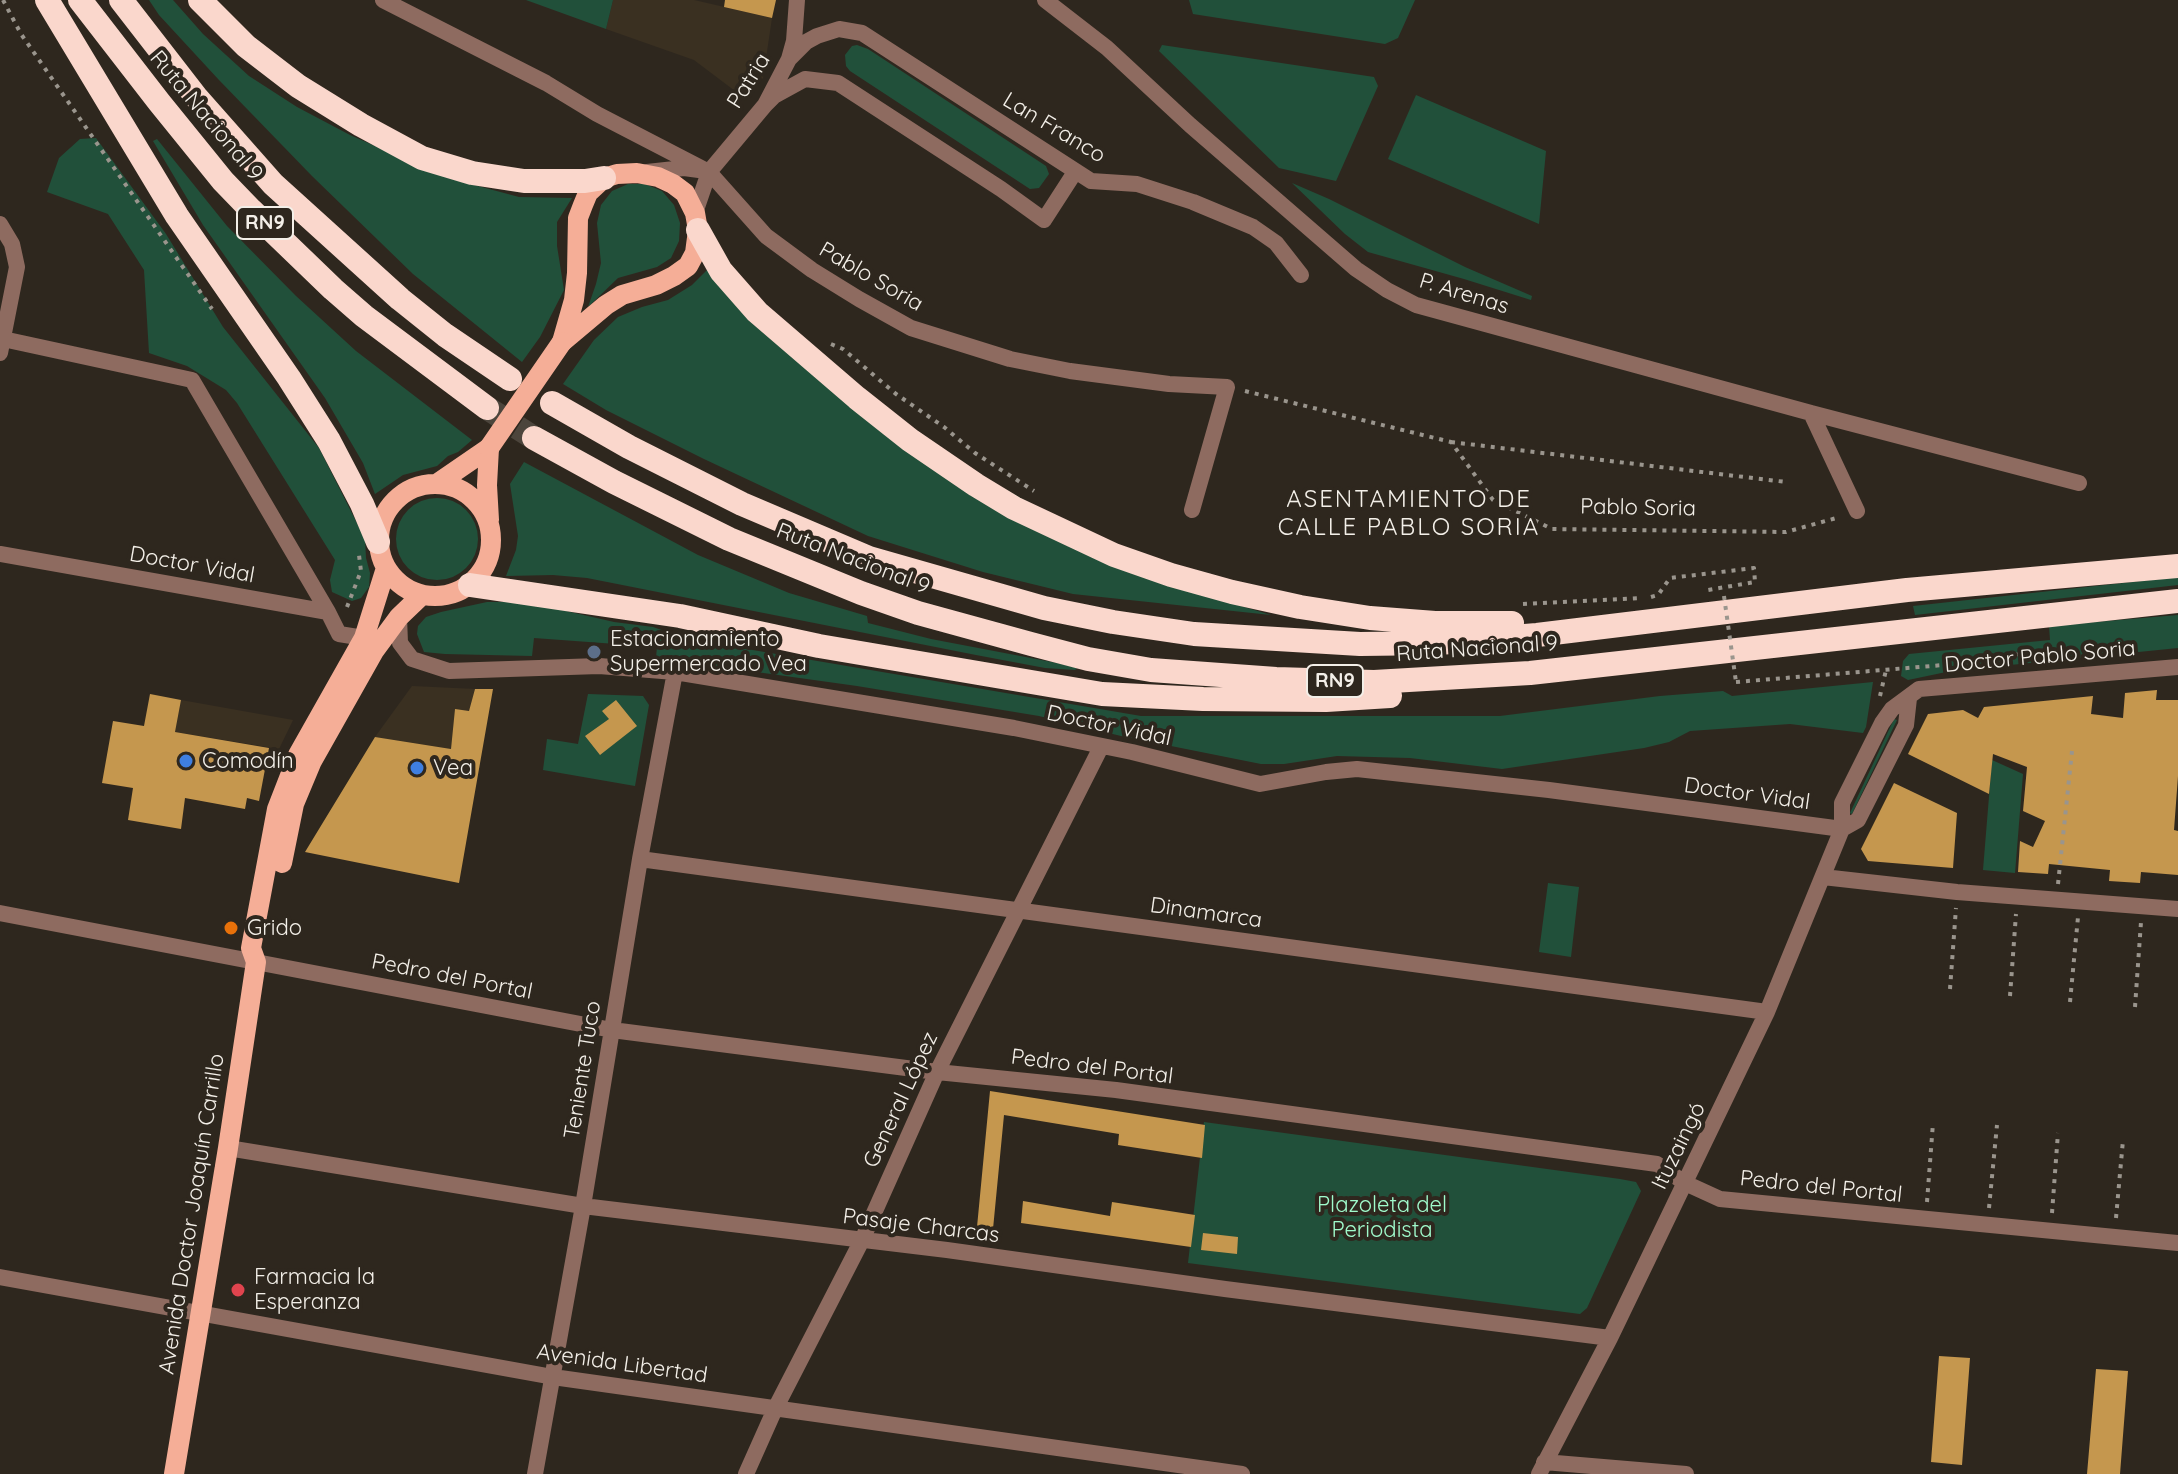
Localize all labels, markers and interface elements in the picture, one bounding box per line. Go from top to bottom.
street label: Ruta Nacional 9 [144,45,268,187]
street label: Patria [722,48,776,114]
street label: Lan Franco [998,87,1110,169]
road number: RN9 [237,207,293,239]
street label: Pablo Soria [814,237,928,317]
street label: P. Arenas [1416,268,1512,320]
district label: ASENTAMIENTO DE CALLE PABLO SORIA [1278,486,1540,542]
street label: Pablo Soria [1580,494,1696,522]
street label: Ruta Nacional 9 [773,518,933,600]
street label: Doctor Vidal [127,541,257,589]
place label: Estacionamiento Supermercado Vea [610,626,807,678]
street label: Ruta Nacional 9 [1395,630,1559,668]
street label: Doctor Pablo Soria [1943,635,2137,679]
marker: Estacionamiento Supermercado Vea [585,643,603,661]
road number: RN9 [1307,665,1363,697]
street label: Doctor Vidal [1044,700,1174,752]
place label: Comodín [202,748,294,774]
marker: Comodín [177,752,195,770]
place label: Vea [433,755,473,781]
marker: Vea [408,759,426,777]
street label: Doctor Vidal [1682,772,1812,816]
street label: Dinamarca [1148,892,1264,934]
place label: Grido [247,915,302,941]
marker: Grido [222,919,240,937]
street label: Pedro del Portal [369,948,535,1006]
street label: Teniente Tuco [559,999,607,1141]
street label: General López [858,1028,944,1172]
street label: Pedro del Portal [1009,1044,1175,1090]
street label: Avenida Doctor Joaquín Carrillo [154,1052,230,1376]
street label: Ituzaingó [1647,1098,1711,1194]
street label: Pedro del Portal [1738,1165,1904,1209]
park label: Plazoleta del Periodista [1317,1192,1447,1244]
street label: Pasaje Charcas [841,1203,1001,1249]
place label: Farmacia la Esperanza [254,1264,375,1316]
marker: Farmacia la Esperanza [229,1281,247,1299]
street label: Avenida Libertad [535,1339,709,1389]

